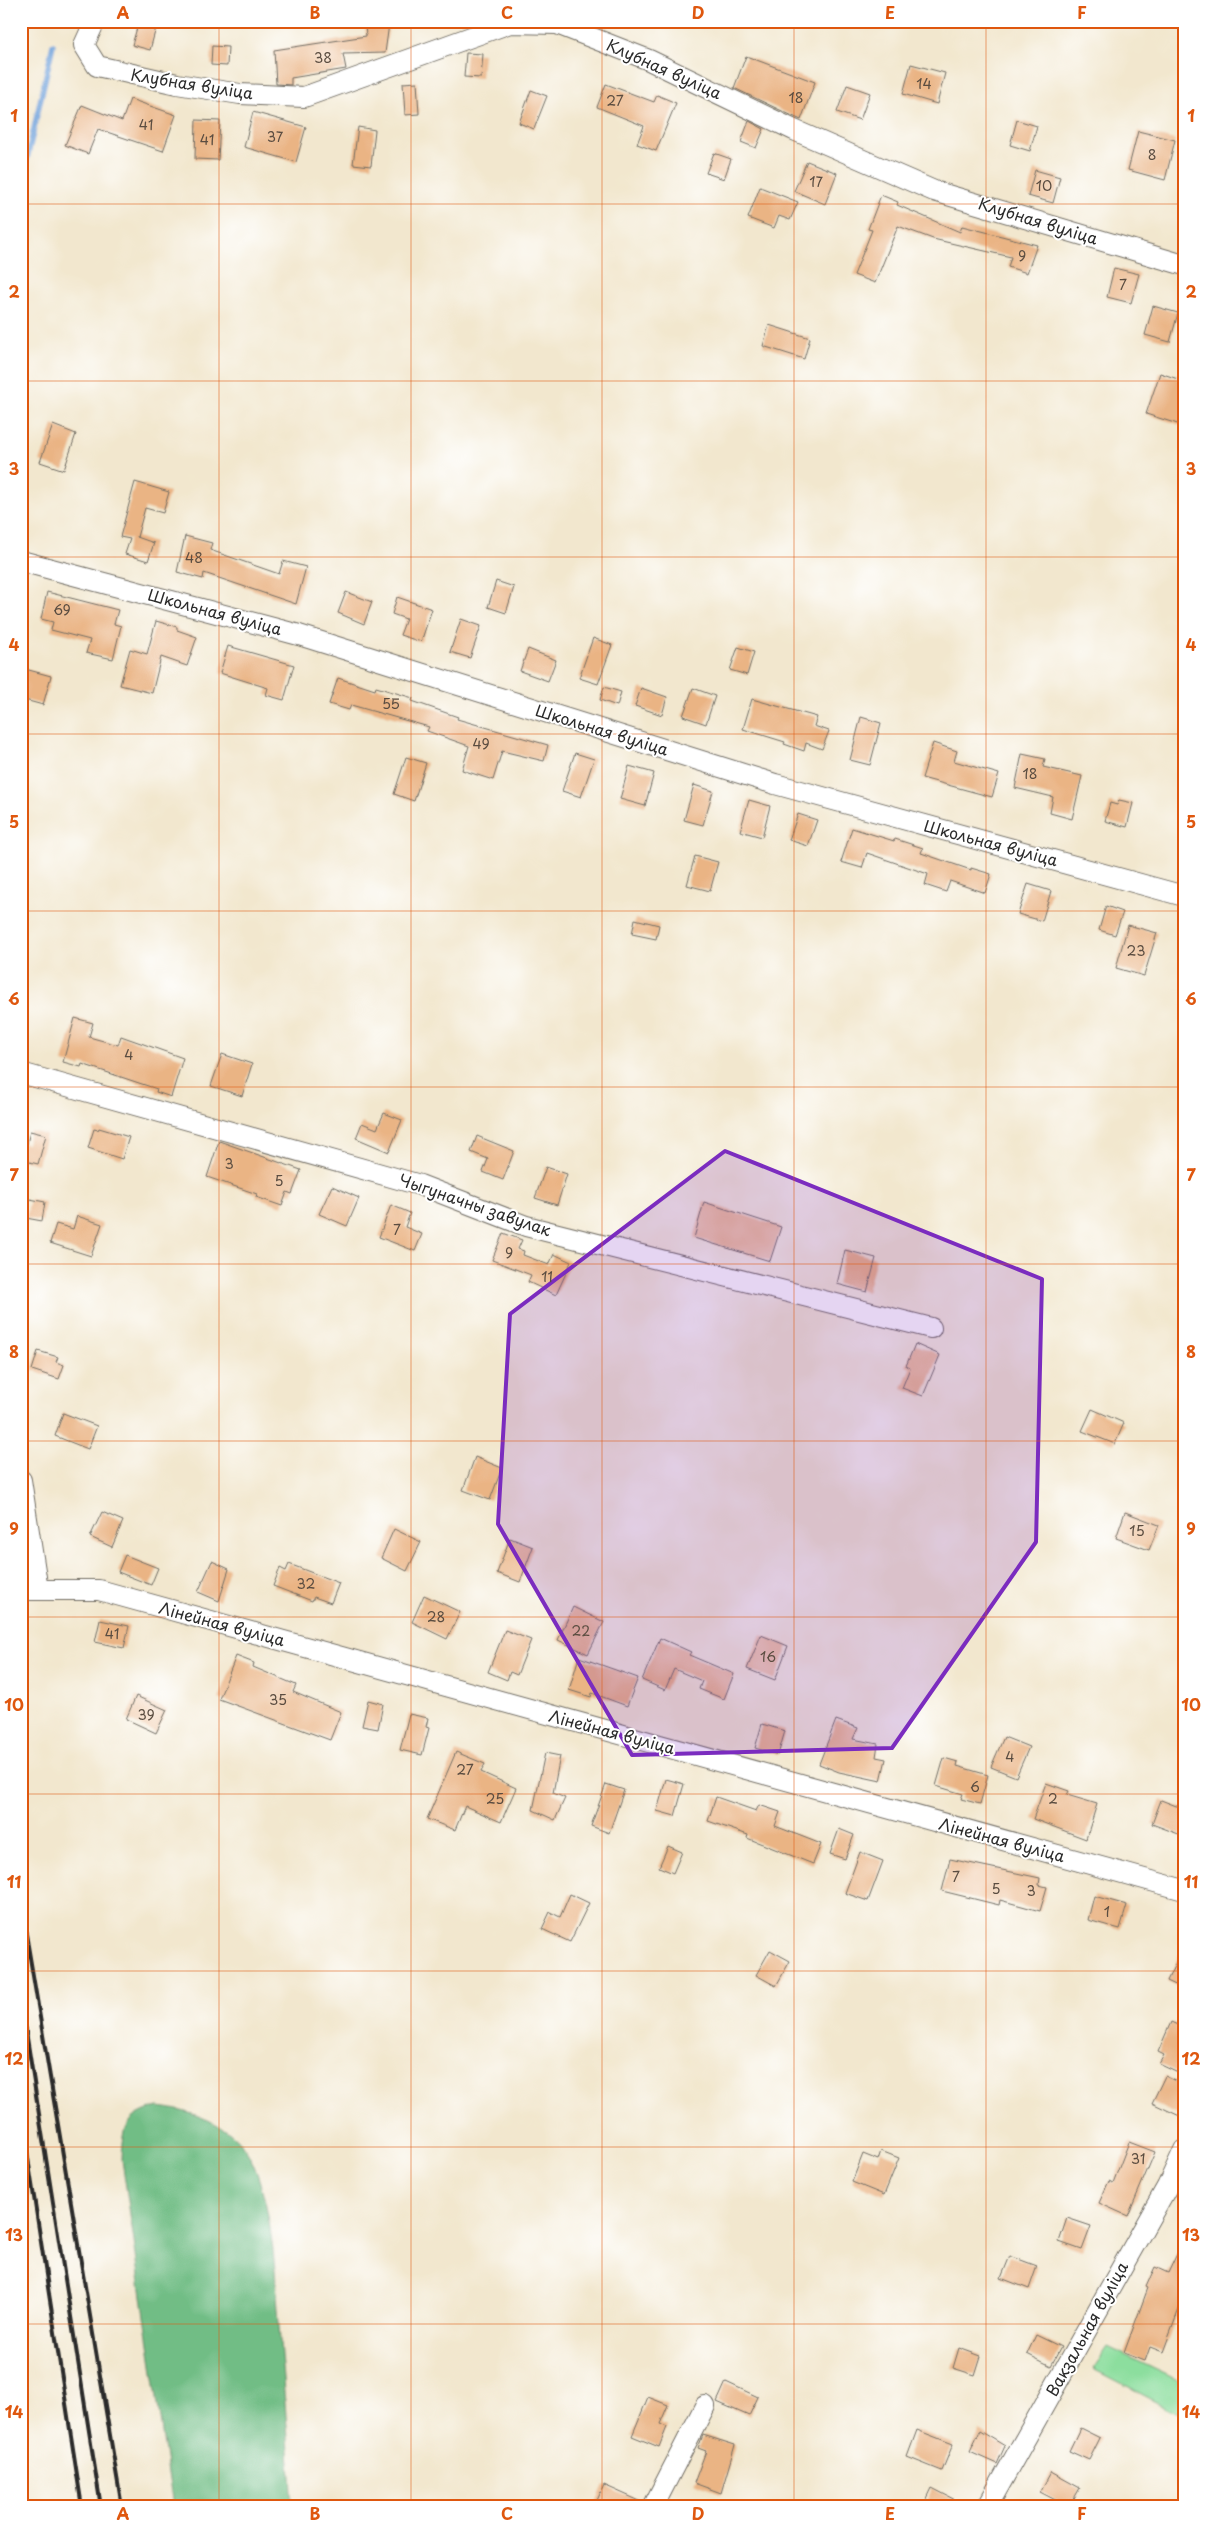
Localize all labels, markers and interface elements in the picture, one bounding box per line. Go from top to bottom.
text: A [117,0,130,24]
text: B [310,0,321,24]
text: C [501,0,513,24]
text: D [692,0,704,24]
text: E [885,0,895,24]
text: F [1077,0,1087,24]
street label: Клубная вуліца [603,32,726,104]
house number: 38 [314,47,332,68]
street label: Клубная вуліца [129,61,255,105]
house number: 14 [916,73,932,94]
house number: 18 [788,87,804,108]
house number: 27 [606,90,624,111]
text: 1 [10,103,18,127]
text: 1 [1187,103,1195,127]
house number: 41 [139,114,153,135]
house number: 37 [267,126,284,147]
house number: 41 [200,129,214,150]
house number: 8 [1148,144,1156,165]
house number: 17 [809,171,823,192]
house number: 10 [1036,175,1052,196]
street label: Клубная вуліца [976,190,1101,250]
house number: 9 [1018,245,1026,266]
house number: 7 [1119,274,1127,295]
text: 2 [8,279,20,303]
text: 2 [1185,279,1197,303]
text: 3 [9,456,19,480]
text: 3 [1186,456,1196,480]
house number: 48 [185,547,203,568]
street label: Школьная вуліца [146,582,285,641]
house number: 69 [53,599,71,620]
text: 4 [9,632,20,656]
text: 4 [1186,632,1197,656]
house number: 55 [382,693,400,714]
street label: Школьная вуліца [533,697,672,761]
house number: 49 [472,733,490,754]
house number: 18 [1022,763,1038,784]
text: 5 [9,809,19,833]
text: 5 [1186,809,1196,833]
street label: Школьная вуліца [922,813,1061,872]
house number: 23 [1127,940,1145,961]
text: 6 [8,986,20,1010]
text: 6 [1185,986,1197,1010]
house number: 4 [124,1044,134,1065]
house number: 3 [224,1153,234,1174]
text: 7 [9,1162,19,1186]
text: 7 [1186,1162,1196,1186]
street label: Чыгуначны завулак [396,1167,555,1242]
house number: 5 [274,1170,284,1191]
house number: 7 [393,1219,401,1240]
house number: 9 [505,1242,513,1263]
house number: 11 [541,1266,553,1287]
text: 8 [9,1339,19,1363]
text: 8 [1186,1339,1196,1363]
text: 9 [9,1516,19,1540]
text: 9 [1186,1516,1196,1540]
house number: 15 [1129,1520,1145,1541]
house number: 32 [297,1573,315,1594]
street label: Лінейная вуліца [157,1595,288,1651]
house number: 28 [427,1606,445,1627]
house number: 22 [572,1620,590,1641]
house number: 41 [105,1623,119,1644]
house number: 16 [760,1646,776,1667]
house number: 35 [269,1689,287,1710]
text: 10 [4,1692,24,1716]
text: 10 [1181,1692,1201,1716]
street label: Лінейная вуліца [547,1703,678,1759]
house number: 39 [137,1704,155,1725]
house number: 4 [1005,1746,1015,1767]
house number: 27 [456,1759,474,1780]
house number: 6 [970,1776,980,1797]
house number: 25 [486,1788,504,1809]
house number: 2 [1048,1788,1058,1809]
street label: Лінейная вуліца [937,1811,1068,1867]
house number: 7 [952,1866,960,1887]
text: 11 [7,1869,21,1893]
text: 11 [1184,1869,1198,1893]
house number: 5 [991,1878,1001,1899]
house number: 3 [1026,1880,1036,1901]
house number: 1 [1104,1901,1110,1922]
text: 12 [5,2046,23,2070]
text: 12 [1182,2046,1200,2070]
house number: 31 [1131,2148,1145,2169]
text: 13 [5,2222,23,2246]
text: 13 [1182,2222,1200,2246]
street label: Вакзальная вуліца [1039,2257,1133,2400]
text: 14 [5,2399,23,2423]
text: 14 [1182,2399,1200,2423]
text: A [117,2501,130,2525]
text: B [310,2501,321,2525]
text: C [501,2501,513,2525]
text: D [692,2501,704,2525]
text: E [885,2501,895,2525]
text: F [1077,2501,1087,2525]

